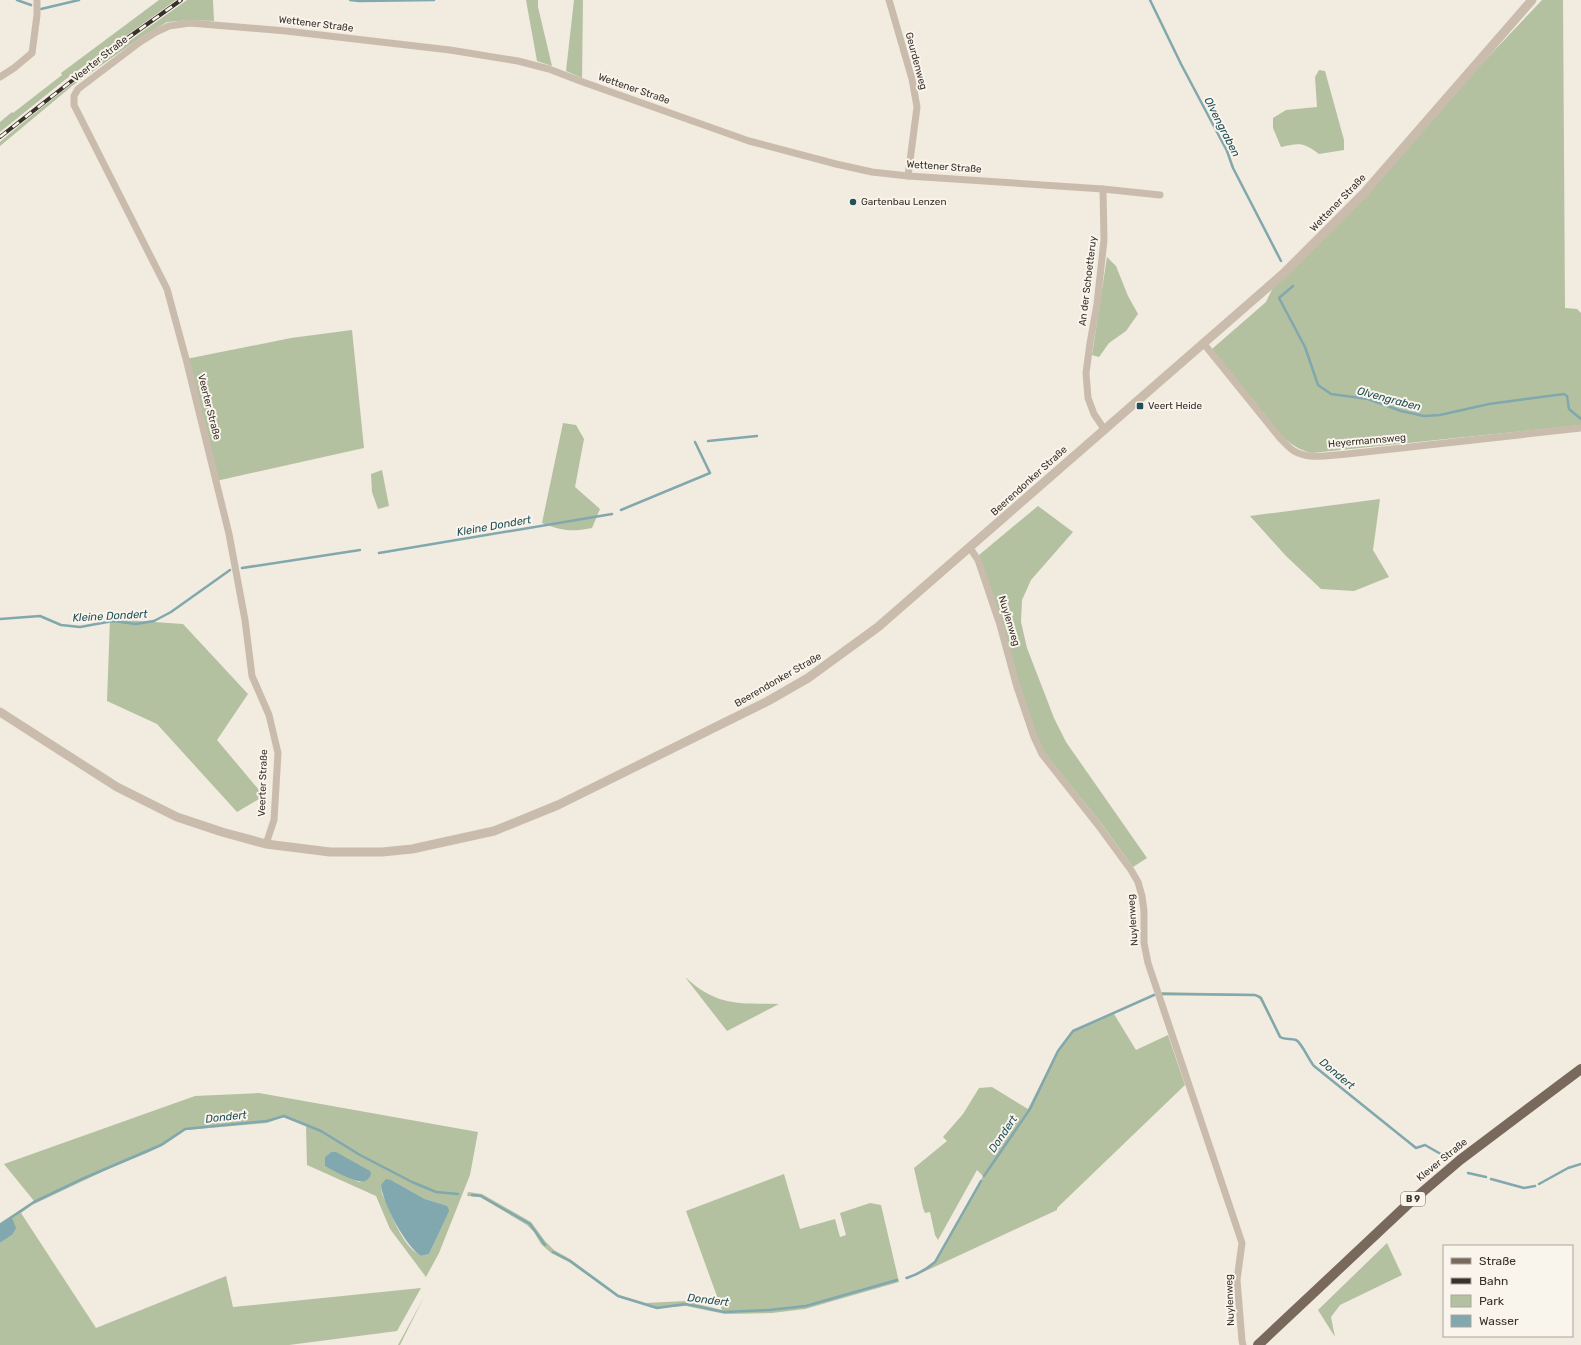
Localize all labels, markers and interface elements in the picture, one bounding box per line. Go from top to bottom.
street label: Wettener Straße [278,13,355,35]
street label: Geurdenweg [903,31,929,91]
street label: Veerter Straße [70,33,131,84]
street label: Wettener Straße [596,71,672,107]
water label: Olvengraben [1201,95,1243,159]
street label: Wettener Straße [906,158,982,176]
street label: Wettener Straße [1308,171,1369,234]
place label: Gartenbau Lenzen [861,196,947,208]
marker: Gartenbau Lenzen [848,197,858,207]
street label: An der Schoetteruy [1077,235,1100,327]
street label: Veerter Straße [195,373,223,442]
water label: Olvengraben [1356,384,1423,414]
place label: Veert Heide [1148,400,1203,412]
marker: Veert Heide [1135,401,1145,411]
street label: Heyermannsweg [1328,432,1407,450]
street label: Beerendonker Straße [988,443,1070,518]
water label: Kleine Dondert [456,513,533,539]
street label: Nuylenweg [996,594,1022,648]
water label: Kleine Dondert [72,608,149,624]
street label: Beerendonker Straße [732,650,824,710]
street label: Veerter Straße [256,749,270,817]
street label: Nuylenweg [1125,894,1141,946]
water label: Dondert [1317,1056,1358,1093]
water label: Dondert [205,1108,248,1126]
water label: Dondert [986,1112,1020,1155]
street label: Klever Straße [1414,1136,1470,1184]
road number: B 9 [1401,1192,1425,1206]
legend [1443,1245,1573,1337]
text: Straße [1479,1254,1516,1268]
street label: Nuylenweg [1223,1274,1237,1326]
text: Bahn [1479,1274,1508,1288]
water label: Dondert [687,1291,730,1309]
text: Park [1479,1294,1505,1308]
text: Wasser [1479,1314,1519,1328]

